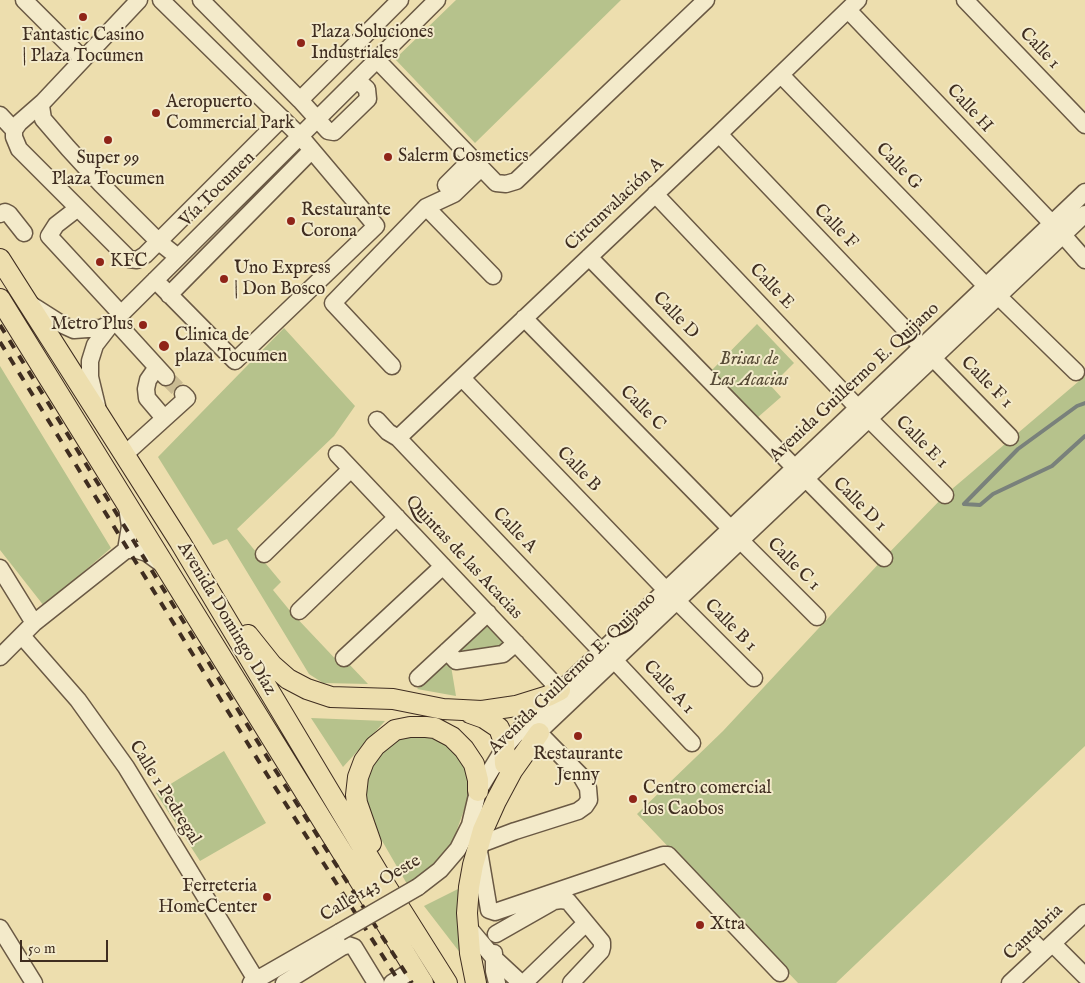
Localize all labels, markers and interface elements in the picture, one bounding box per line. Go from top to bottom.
marker: Fantastic Casino | Plaza Tocumen [77,11,89,23]
place label: Plaza Soluciones Industriales [311,22,433,64]
street label: Calle 1 [1014,24,1064,74]
place label: Fantastic Casino | Plaza Tocumen [22,25,144,68]
marker: Plaza Soluciones Industriales [295,37,307,49]
street label: Calle H [941,80,997,138]
place label: Aeropuerto Commercial Park [166,92,295,134]
marker: Aeropuerto Commercial Park [150,107,162,119]
marker: Super 99 Plaza Tocumen [102,134,114,146]
street label: Calle G [870,139,926,195]
place label: Salerm Cosmetics [398,146,529,168]
place label: Super 99 Plaza Tocumen [51,148,165,190]
street label: Vía Tocumen [176,148,260,232]
marker: Salerm Cosmetics [382,151,394,163]
street label: Circunvalación A [561,154,669,256]
place label: Restaurante Corona [301,200,391,242]
street label: Calle F [808,200,862,254]
marker: Restaurante Corona [285,215,297,227]
place label: KFC [110,251,147,273]
marker: KFC [94,256,106,268]
place label: Uno Express | Don Bosco [234,258,330,300]
street label: Calle E [744,260,798,314]
marker: Uno Express | Don Bosco [218,273,230,285]
street label: Calle D [647,288,703,344]
street label: Avenida Guillermo E. Quijano [766,299,944,467]
place label: Metro Plus [51,314,133,336]
marker: Metro Plus [137,319,149,331]
place label: Clinica de plaza Tocumen [175,325,287,368]
marker: Clinica de plaza Tocumen [157,339,171,353]
park label: Brisas de Las Acacias [710,349,788,392]
street label: Calle F 1 [955,352,1017,414]
street label: Calle C [615,382,669,436]
street label: Calle E 1 [890,412,952,474]
street label: Calle B [551,443,605,497]
street label: Calle D 1 [827,473,891,537]
street label: Quintas de las Acacias [400,491,526,625]
street label: Calle A [487,504,541,558]
street label: Calle C 1 [762,534,824,596]
street label: Avenida Domingo Díaz [172,539,280,699]
street label: Avenida Guillermo E. Quijano [485,588,661,760]
street label: Calle B 1 [699,595,761,657]
street label: Calle A 1 [638,657,698,719]
marker: Restaurante Jenny [572,730,584,742]
street label: Calle 1 Pedregal [123,737,205,849]
place label: Restaurante Jenny [533,744,623,786]
place label: Centro comercial los Caobos [643,778,771,821]
marker: Centro comercial los Caobos [627,793,639,805]
street label: Calle 143 Oeste [317,851,425,927]
place label: Ferreteria HomeCenter [158,876,257,919]
marker: Ferreteria HomeCenter [261,891,273,903]
street label: Cantabria [1000,900,1068,966]
place label: Xtra [710,914,745,936]
marker: Xtra [694,919,706,931]
scale bar [22,930,110,962]
text: 50 m [28,939,56,958]

